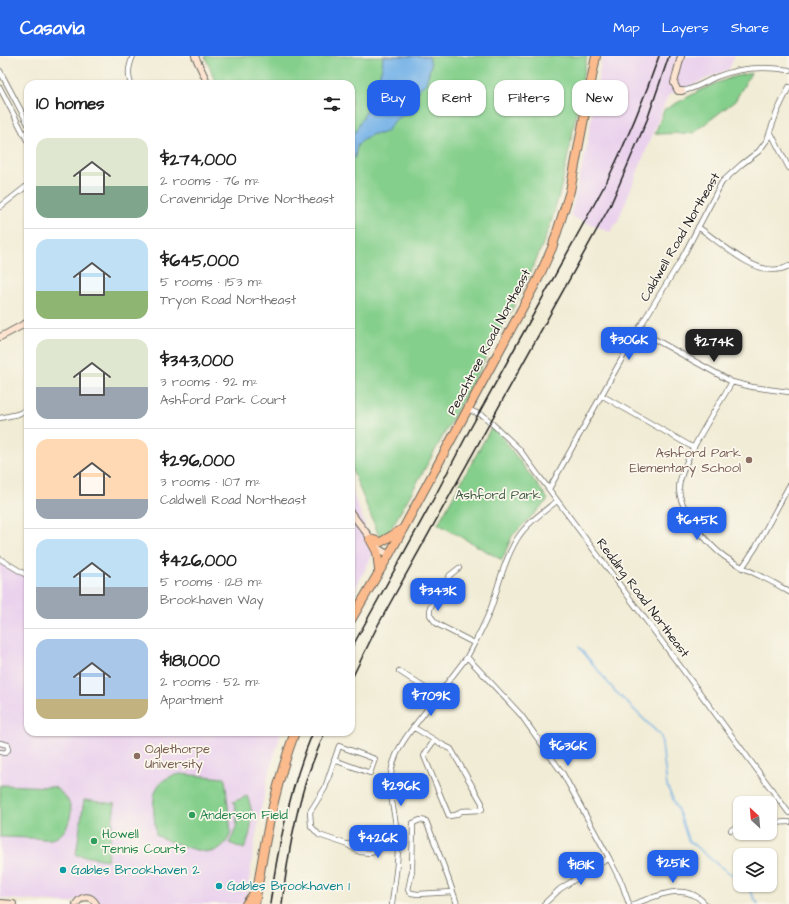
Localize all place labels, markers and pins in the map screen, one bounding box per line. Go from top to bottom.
pin: $306K [601,327,657,361]
pin: $274K [686,329,742,363]
place label: Ashford Park Elementary School [630,444,741,478]
marker: Ashford Park Elementary School [744,455,754,465]
pin: $645K [669,507,725,541]
pin: $343K [410,578,466,612]
pin: $709K [403,683,459,717]
pin: $636K [540,733,596,767]
place label: Oglethorpe University [145,740,210,774]
marker: Oglethorpe University [132,751,142,761]
pin: $296K [373,773,429,807]
place label: Anderson Field [200,806,288,824]
marker: Anderson Field [187,810,197,820]
place label: Howell Tennis Courts [102,825,186,858]
pin: $426K [350,825,406,859]
marker: Howell Tennis Courts [89,836,99,846]
pin: $251K [645,850,701,884]
pin: $181K [553,852,609,886]
place label: Gables Brookhaven 2 [71,861,200,879]
marker: Gables Brookhaven 2 [58,865,68,875]
place label: Gables Brookhaven 1 [227,877,350,895]
marker: Gables Brookhaven 1 [214,881,224,891]

